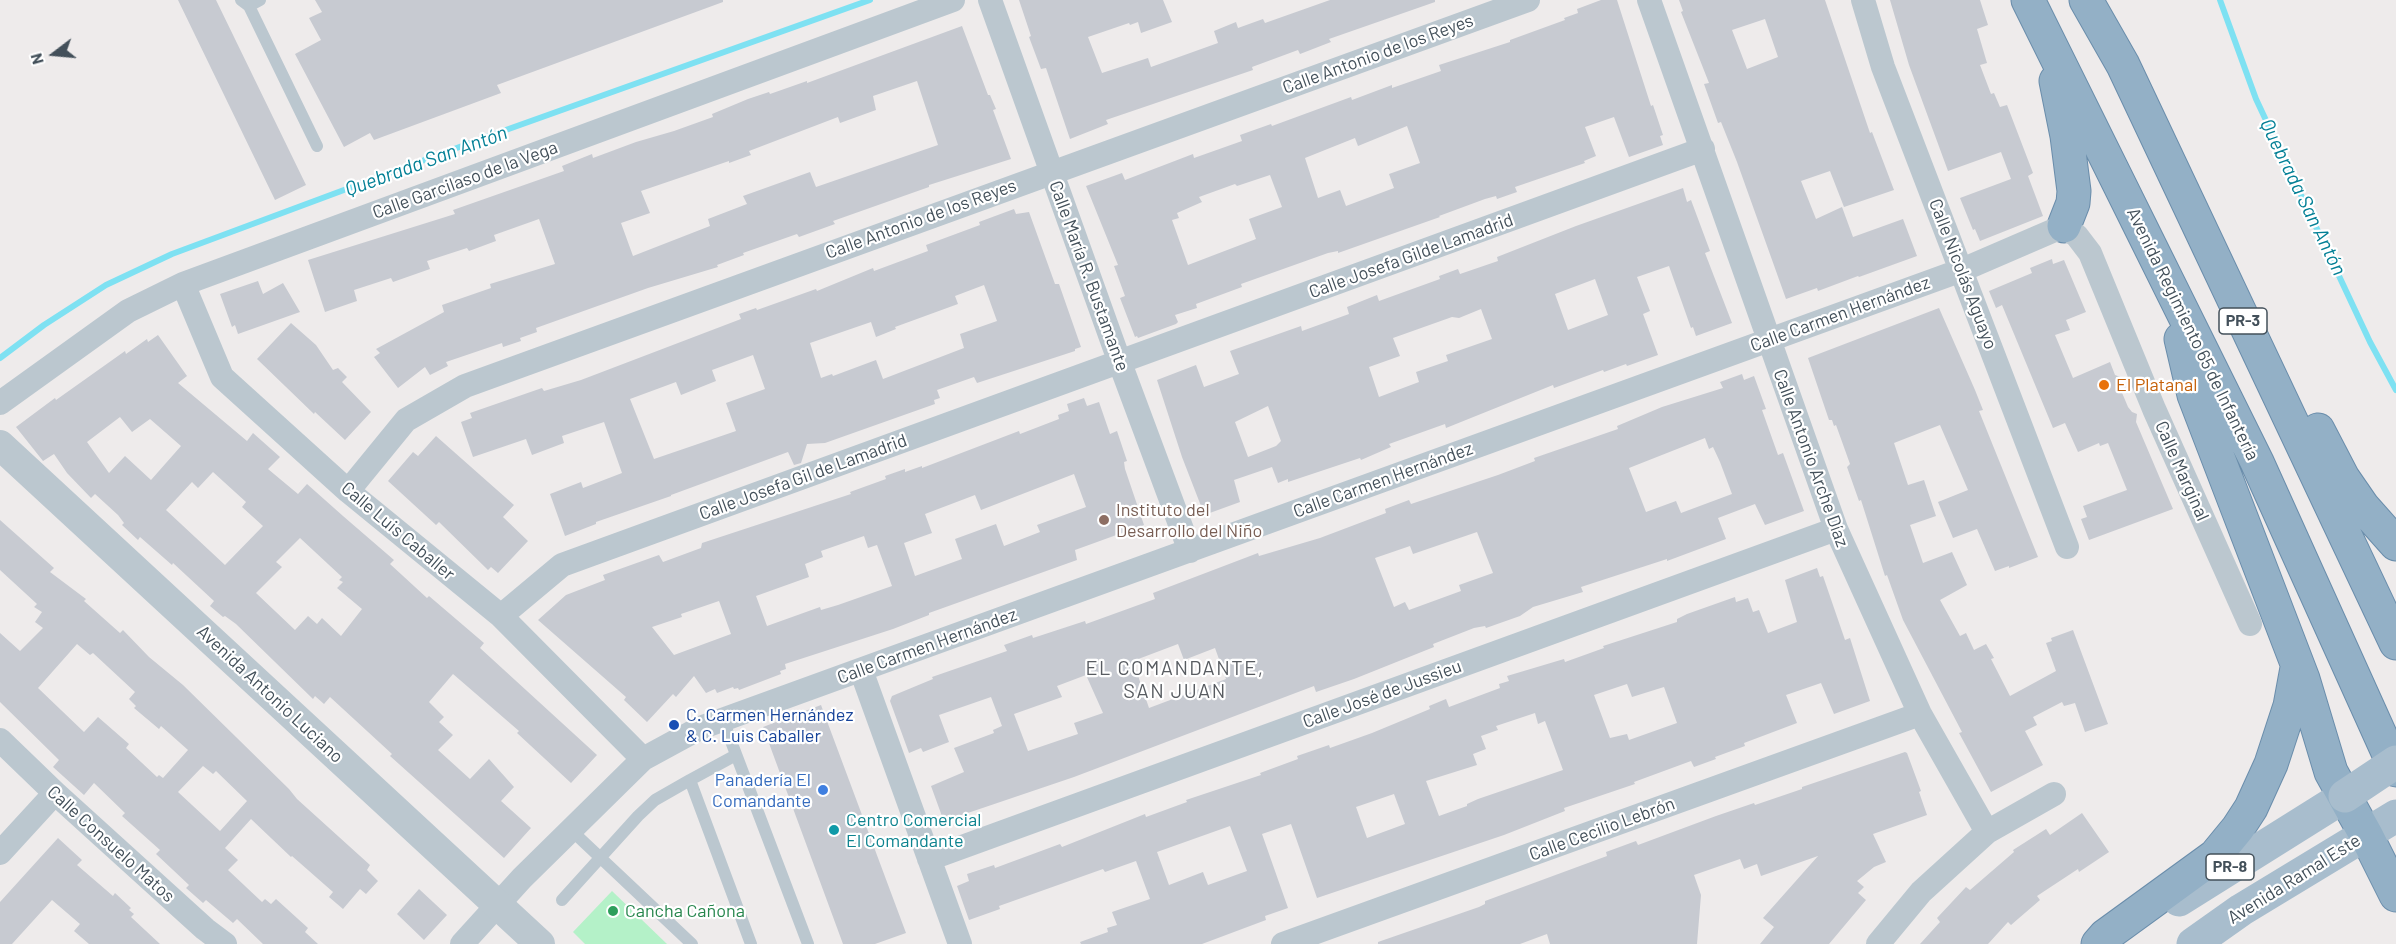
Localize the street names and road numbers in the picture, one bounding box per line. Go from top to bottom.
street label: Calle Antonio de los Reyes [1280,9,1476,99]
street label: Calle Garcilaso de la Vega [369,136,561,224]
street label: Calle Antonio de los Reyes [823,174,1019,264]
street label: Calle María R. Bustamante [1044,178,1134,374]
street label: Calle Nicolás Aguayo [1924,196,2002,352]
street label: Avenida Regimiento 65 de Infantería [2122,204,2264,464]
street label: Calle Josefa Gilde Lamadrid [1306,209,1516,303]
street label: Calle Carmen Hernández [1747,271,1933,357]
road number: PR-3 [2219,308,2267,334]
street label: Calle Antonio Arche Díaz [1769,366,1853,550]
street label: Calle Marginal [2150,418,2214,524]
street label: Calle Josefa Gil de Lamadrid [696,429,910,525]
street label: Calle Carmen Hernández [1290,437,1476,523]
street label: Calle Luis Caballer [337,477,459,585]
street label: Calle Carmen Hernández [834,603,1020,689]
street label: Avenida Antonio Luciano [192,621,348,767]
street label: Calle José de Jussieu [1300,655,1464,733]
street label: Calle Consuelo Matos [43,781,179,907]
street label: Calle Cecilio Lebrón [1526,793,1678,865]
street label: Avenida Ramal Este [2224,829,2364,929]
road number: PR-8 [2206,854,2254,880]

